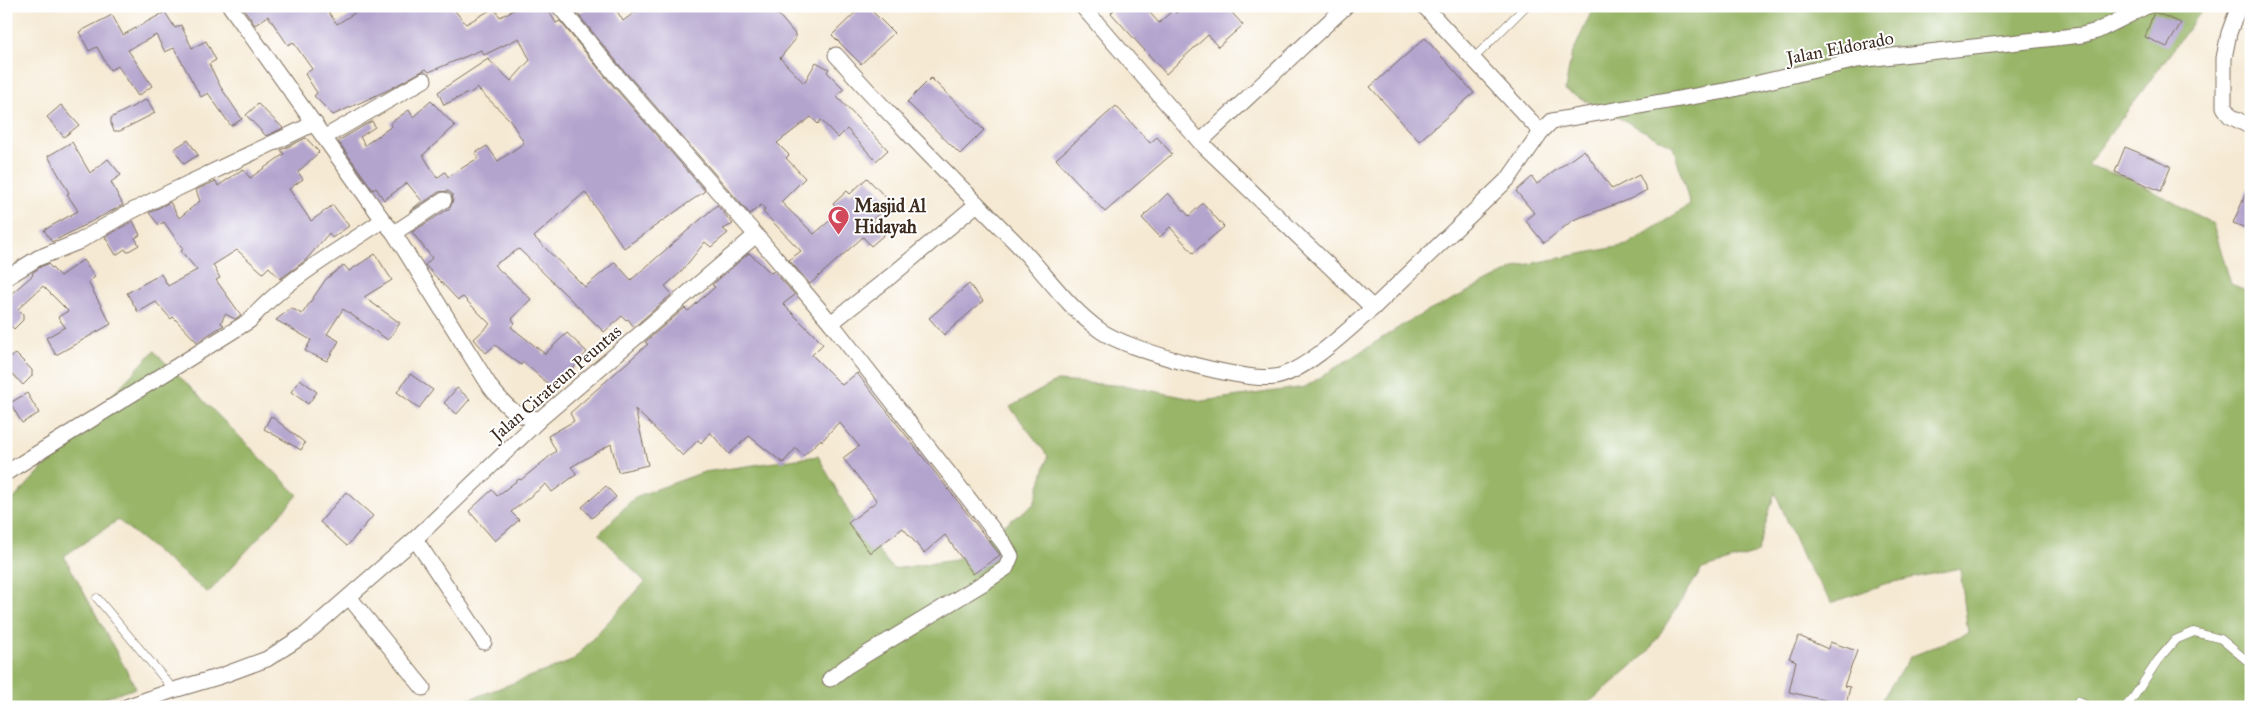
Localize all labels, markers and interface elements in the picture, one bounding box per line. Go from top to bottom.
street label: Jalan Eldorado [1782,27,1896,71]
place label: Masjid Al Hidayah [854,195,927,239]
mosque icon: Masjid Al Hidayah [826,204,850,235]
street label: Jalan Cirateun Peuntas [485,320,627,448]

